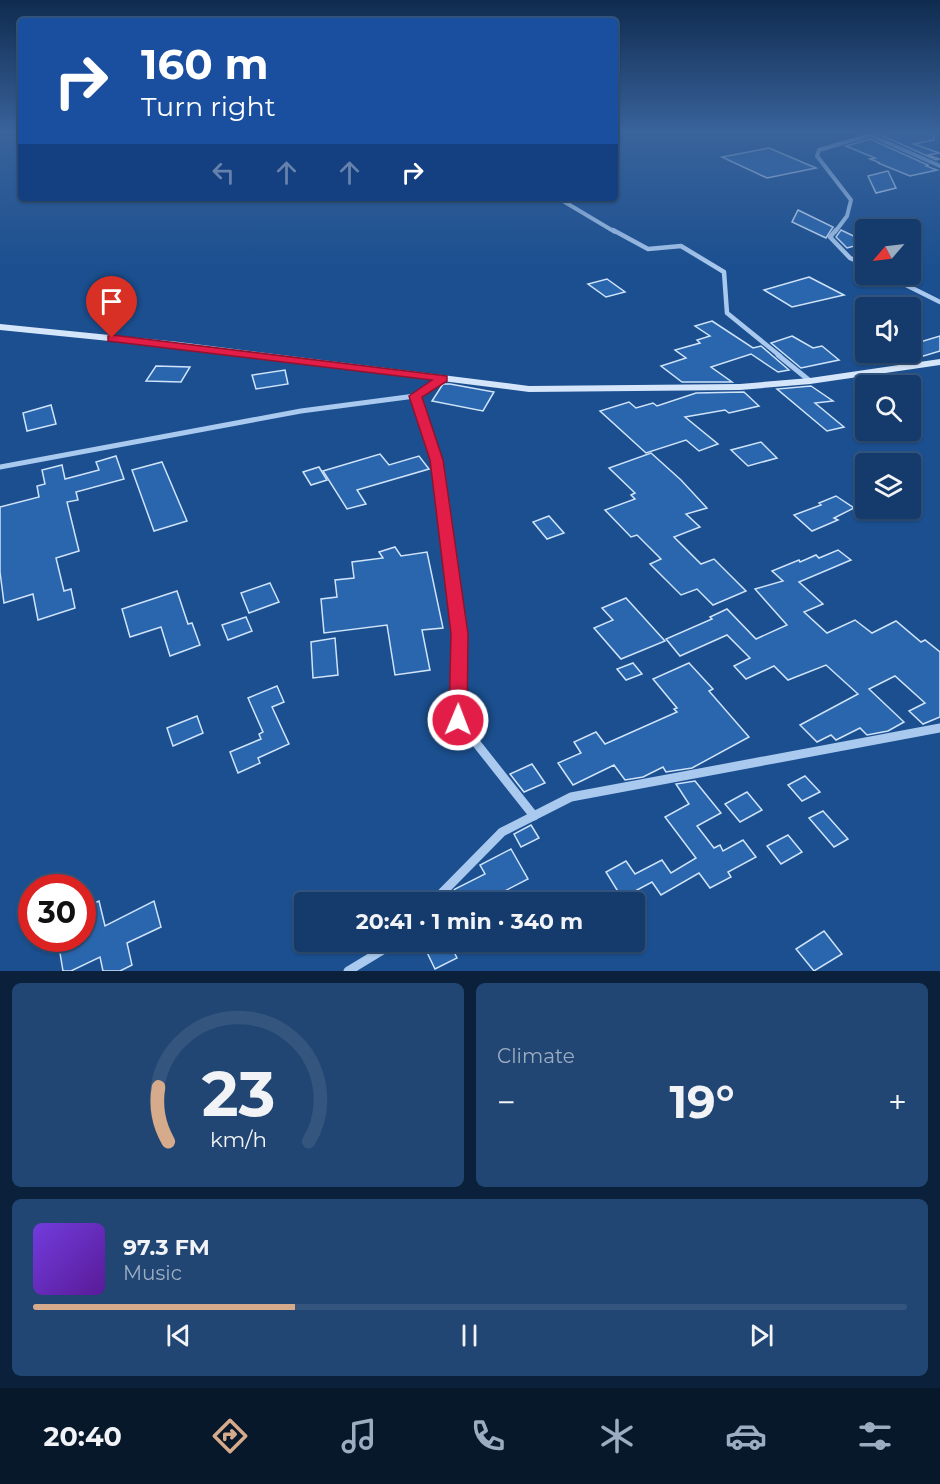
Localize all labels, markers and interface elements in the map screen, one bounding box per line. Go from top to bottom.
text: 160 m [141,38,269,90]
icon: right [42,42,120,120]
text: Turn right [141,90,276,123]
icon: left [207,156,240,189]
icon: ahead [270,156,303,189]
icon: ahead [333,156,366,189]
icon: right [396,156,429,189]
north arrow [855,219,921,285]
map controls [855,219,921,519]
pin [86,276,137,338]
icon: arrive [95,285,128,318]
button: sound [855,297,921,363]
button: search [855,375,921,441]
button: layers [855,453,921,519]
position arrow [426,688,490,752]
speed limit sign: 30 [18,874,96,952]
text: 20:41 · 1 min · 340 m [356,908,583,935]
text: Climate [497,1044,575,1068]
text: 23 [201,1056,275,1132]
text: 19° [669,1074,735,1129]
text: − [497,1082,516,1122]
text: + [888,1082,907,1122]
text: km/h [209,1126,267,1152]
text: 97.3 FM [123,1234,210,1261]
text: Music [123,1261,182,1285]
icon: previous [162,1319,195,1352]
icon: pause [453,1319,486,1352]
icon: next [745,1319,778,1352]
icon: directions [209,1415,251,1457]
icon: music [338,1415,380,1457]
icon: phone [467,1415,509,1457]
icon: climate [596,1415,638,1457]
icon: car [725,1415,767,1457]
icon: filters [854,1415,896,1457]
text: 20:40 [44,1420,122,1453]

